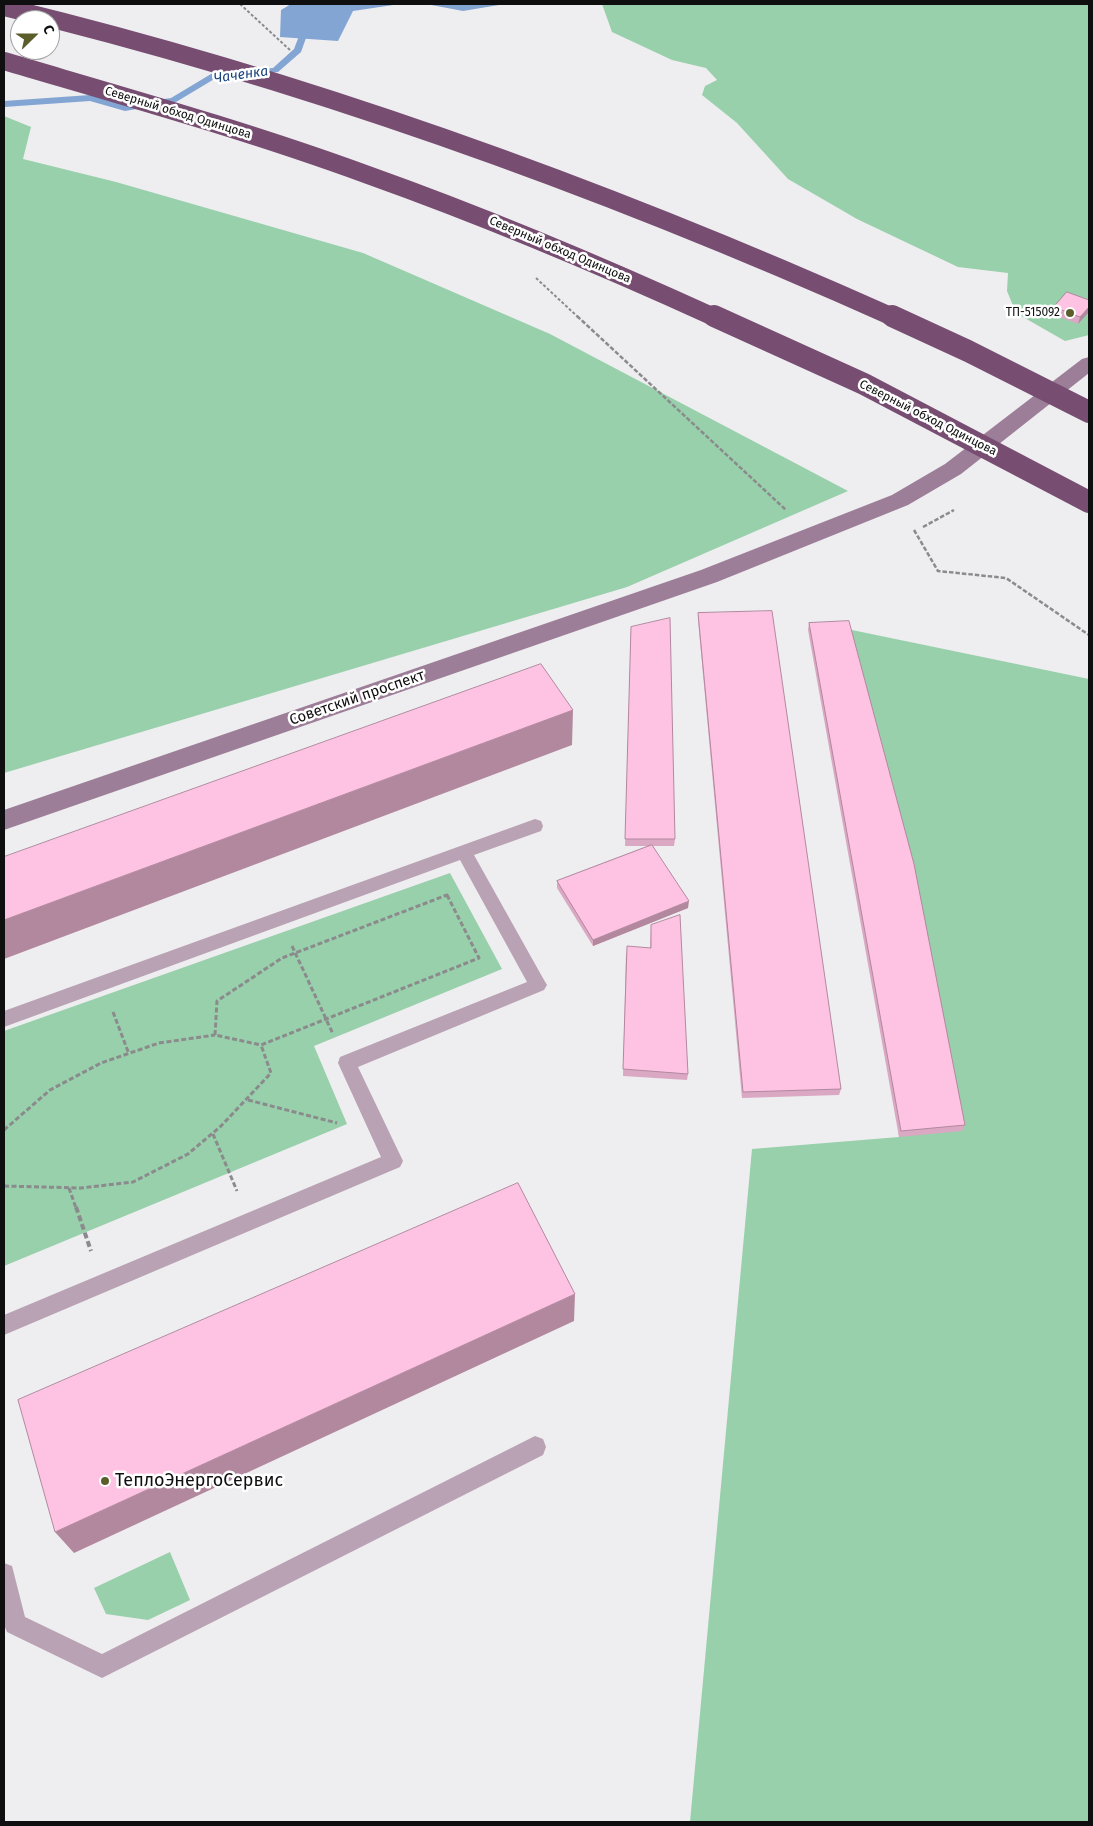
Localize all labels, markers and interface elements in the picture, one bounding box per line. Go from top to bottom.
north arrow [10,10,60,60]
text: С [39,23,58,36]
water label: Чаченка [213,63,269,87]
street label: Северный обход Одинцова [103,84,253,142]
street label: Северный обход Одинцова [487,214,633,286]
place label: ТП-515092 [1006,306,1060,320]
marker: ТП-515092 [1064,307,1076,319]
street label: Северный обход Одинцова [857,377,999,459]
street label: Советский проспект [287,666,427,730]
place label: ТеплоЭнергоСервис [115,1470,283,1492]
marker: ТеплоЭнергоСервис [99,1475,111,1487]

